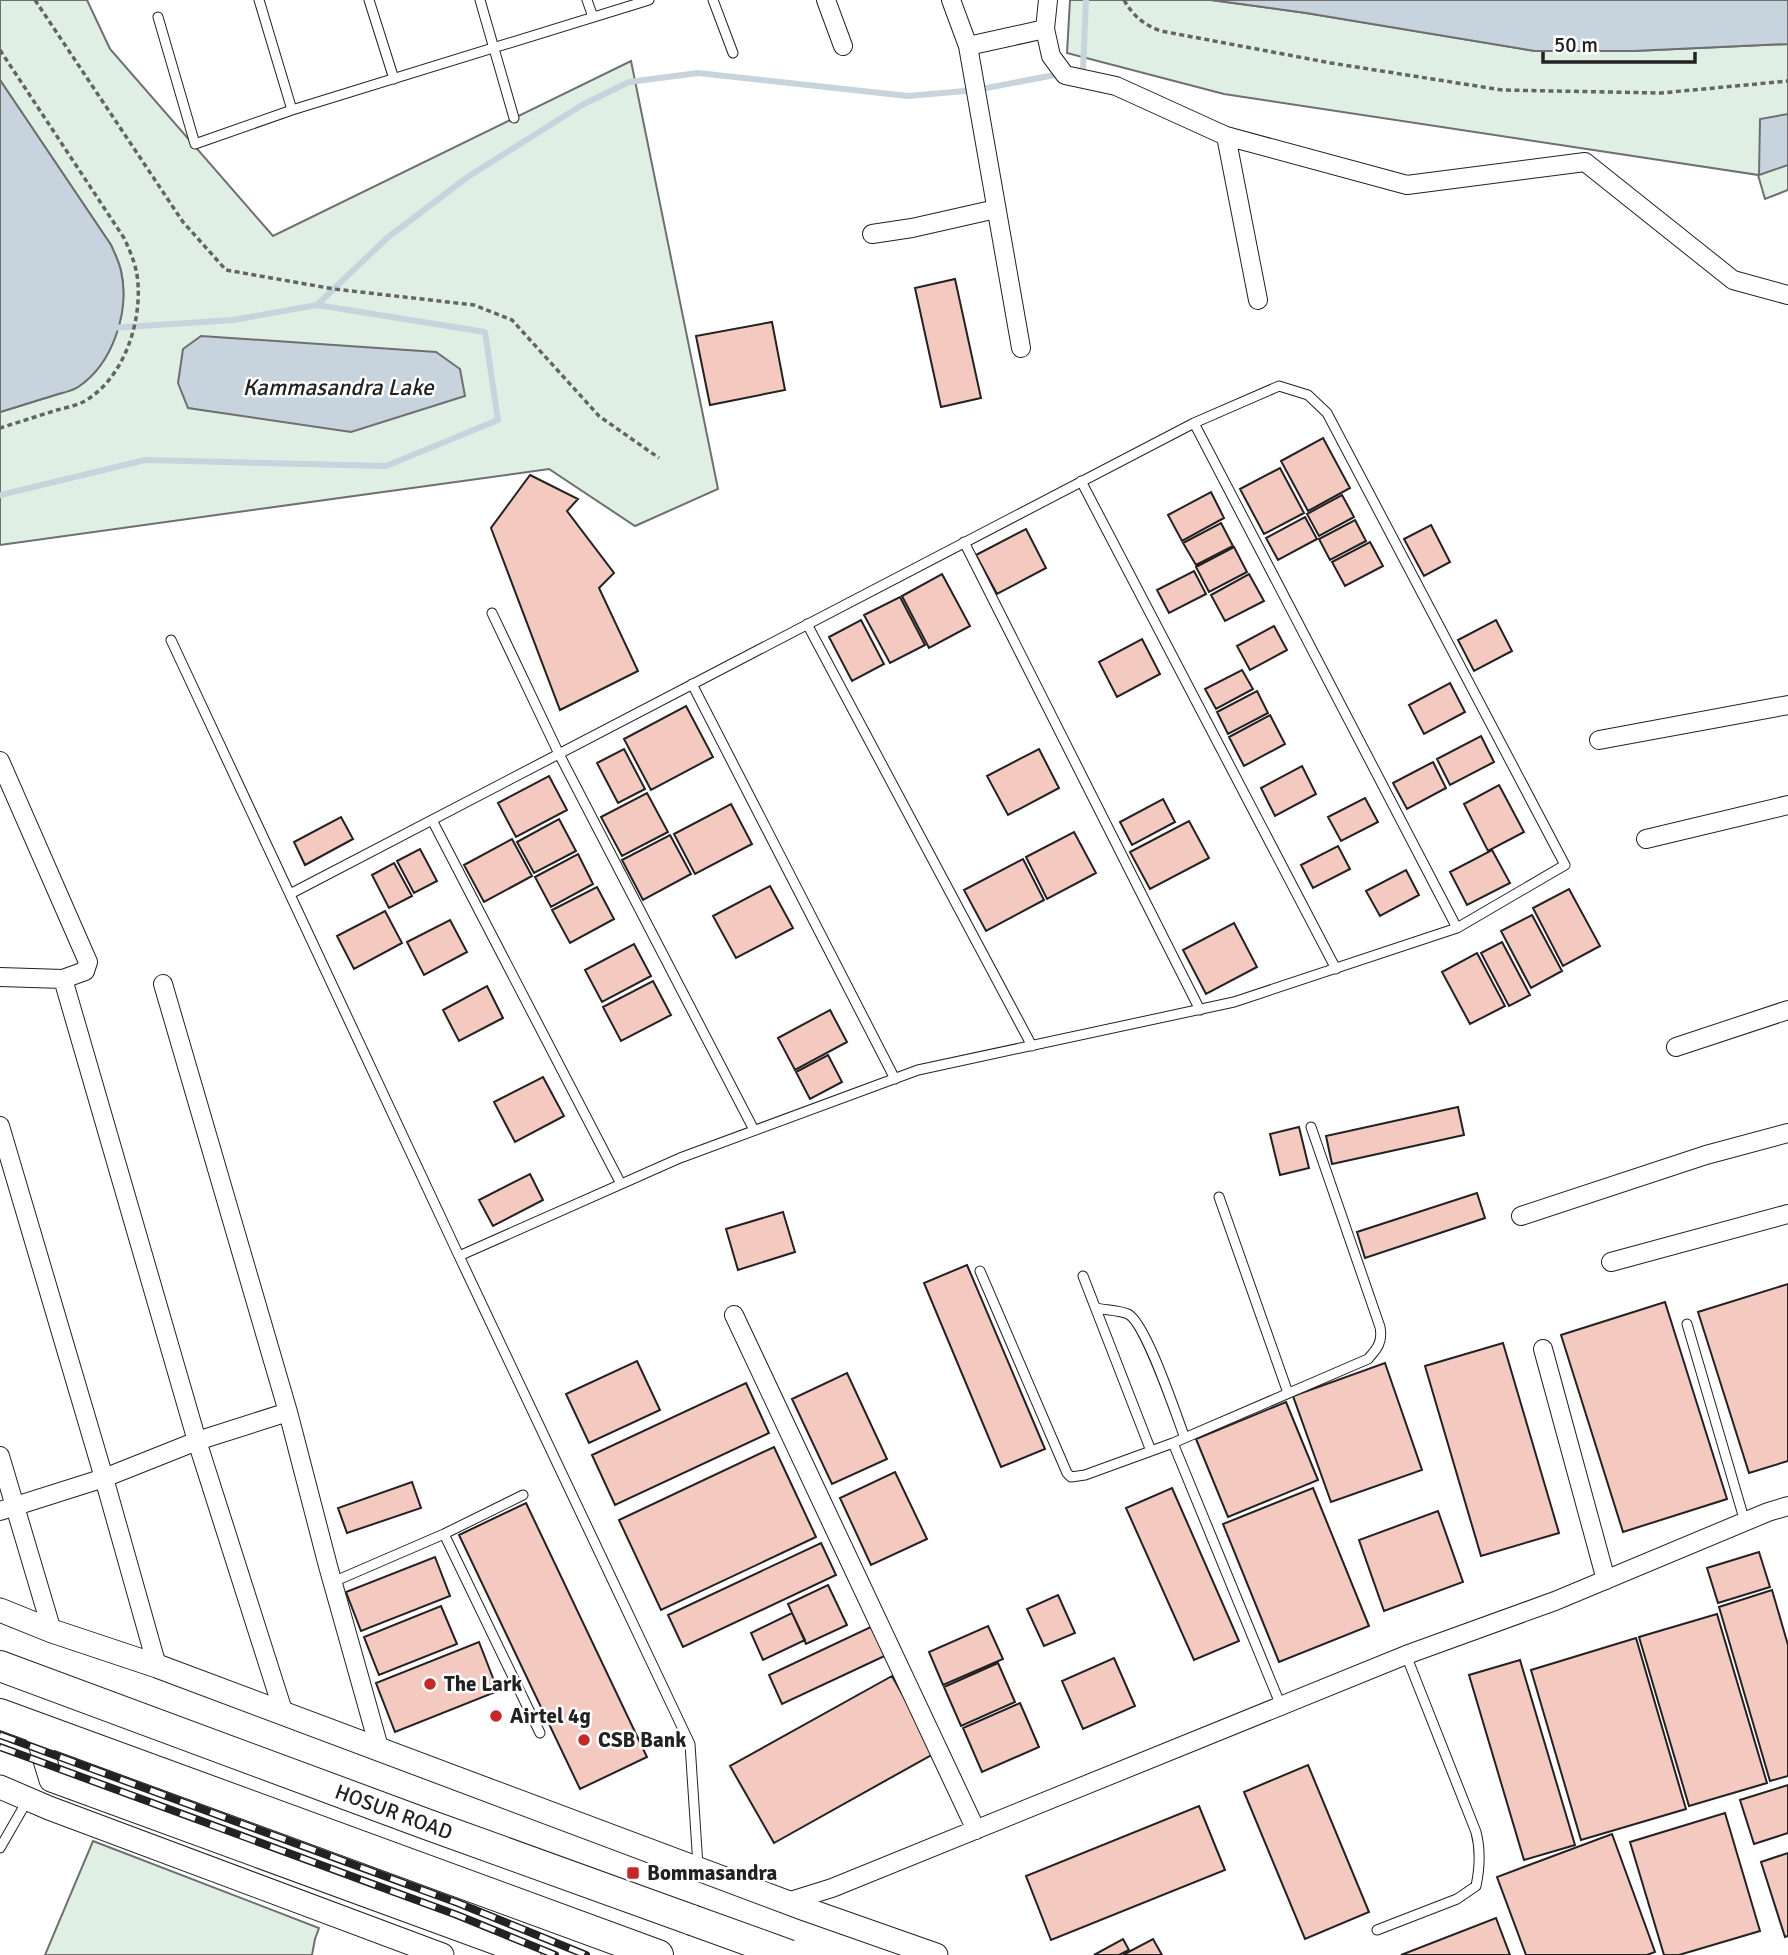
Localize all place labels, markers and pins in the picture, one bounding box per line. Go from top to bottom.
place label: The Lark [444,1671,522,1697]
marker: The Lark [422,1676,438,1692]
place label: Airtel 4g [510,1703,591,1729]
marker: Airtel 4g [488,1708,504,1724]
place label: CSB Bank [598,1727,686,1753]
marker: CSB Bank [576,1732,592,1748]
place label: Bommasandra [647,1860,778,1886]
marker: Bommasandra [625,1865,641,1881]

